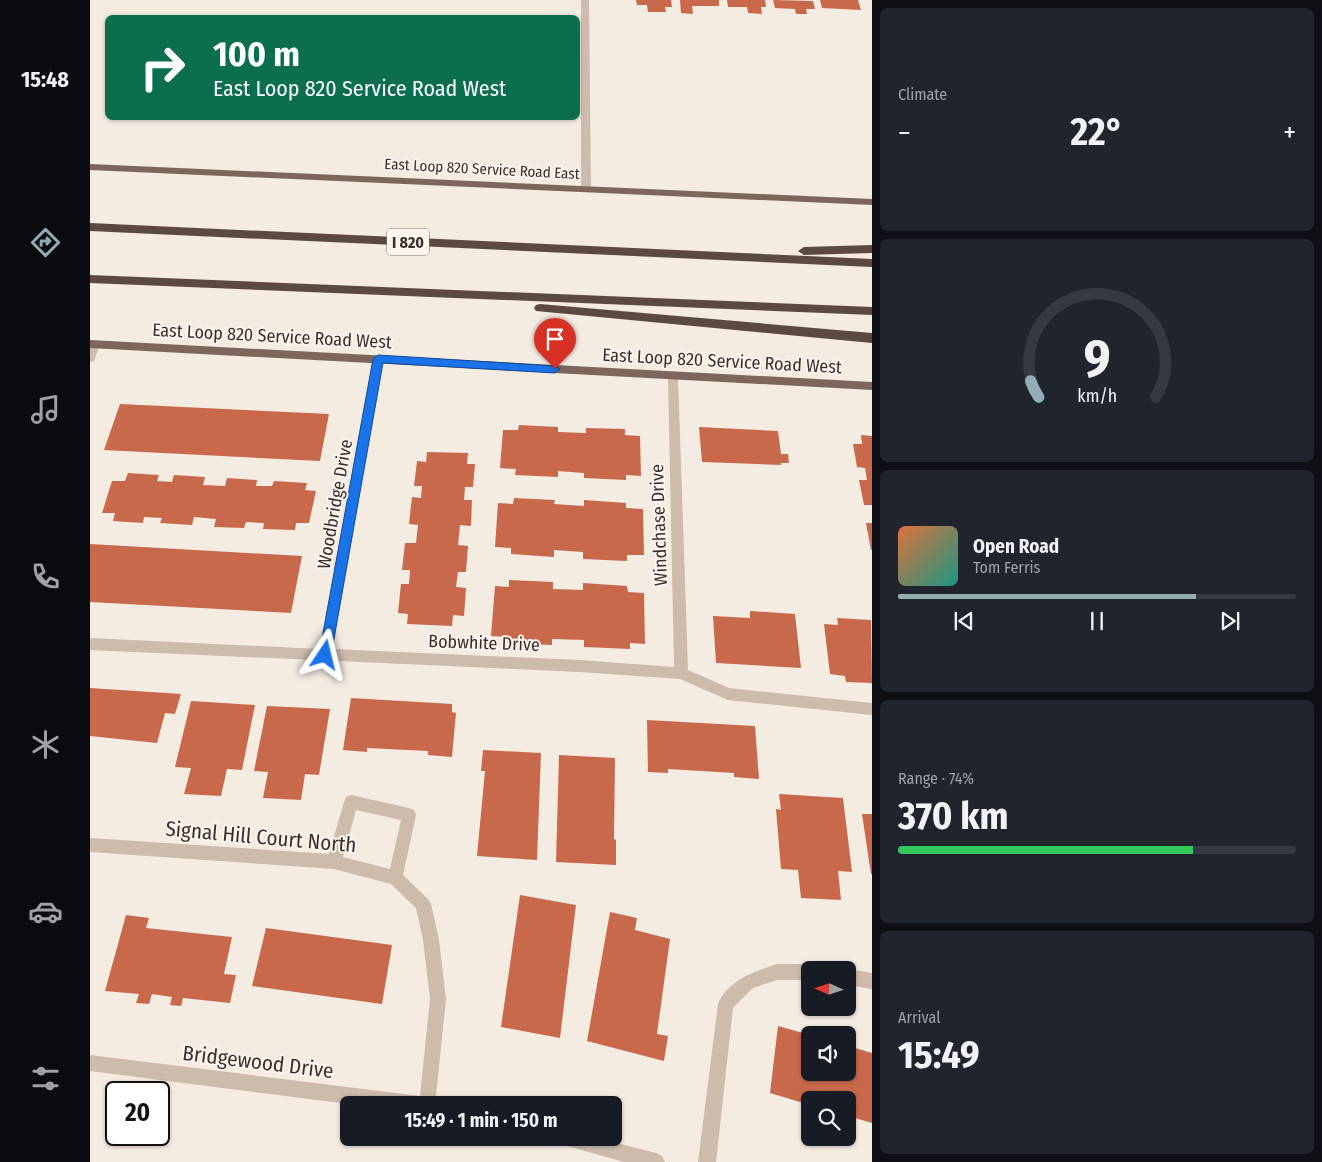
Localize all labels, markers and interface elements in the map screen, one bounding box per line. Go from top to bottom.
text: 100 m [213,33,300,75]
icon: right [130,35,195,100]
text: 15:48 [21,66,69,93]
text: East Loop 820 Service Road West [213,75,506,102]
text: Climate [898,85,947,104]
text: 22° [1070,109,1123,155]
text: − [898,116,911,149]
text: + [1283,116,1296,149]
street label: East Loop 820 Service Road East [384,155,580,183]
icon: directions [28,225,63,260]
road number: I 820 [387,228,429,256]
pin [534,318,576,369]
street label: East Loop 820 Service Road West [152,319,392,353]
icon: arrive [541,325,569,353]
text: 9 [1084,327,1110,390]
street label: East Loop 820 Service Road West [602,344,842,378]
text: km/h [1077,385,1117,407]
icon: music [28,392,63,427]
street label: Woodbridge Drive [313,437,357,571]
street label: Windchase Drive [646,464,672,586]
text: Open Road [973,535,1059,558]
text: Tom Ferris [973,558,1040,577]
icon: phone [28,559,63,594]
icon: previous [950,607,978,635]
icon: pause [1083,607,1111,635]
icon: next [1216,607,1244,635]
position arrow [298,628,350,680]
street label: Bobwhite Drive [428,630,540,656]
icon: climate [28,727,63,762]
text: Range · 74% [898,769,974,788]
text: 370 km [898,793,1009,839]
street label: Signal Hill Court North [164,816,358,858]
icon: car [28,894,63,929]
north arrow [801,961,856,1016]
map controls [801,961,856,1146]
text: Arrival [898,1008,940,1027]
button: sound [801,1026,856,1081]
text: 15:49 [898,1032,980,1078]
street label: Bridgewood Drive [181,1040,335,1084]
icon: filters [28,1061,63,1096]
speed limit sign: 20 [105,1081,170,1146]
button: search [801,1091,856,1146]
text: 15:49 · 1 min · 150 m [405,1109,557,1132]

